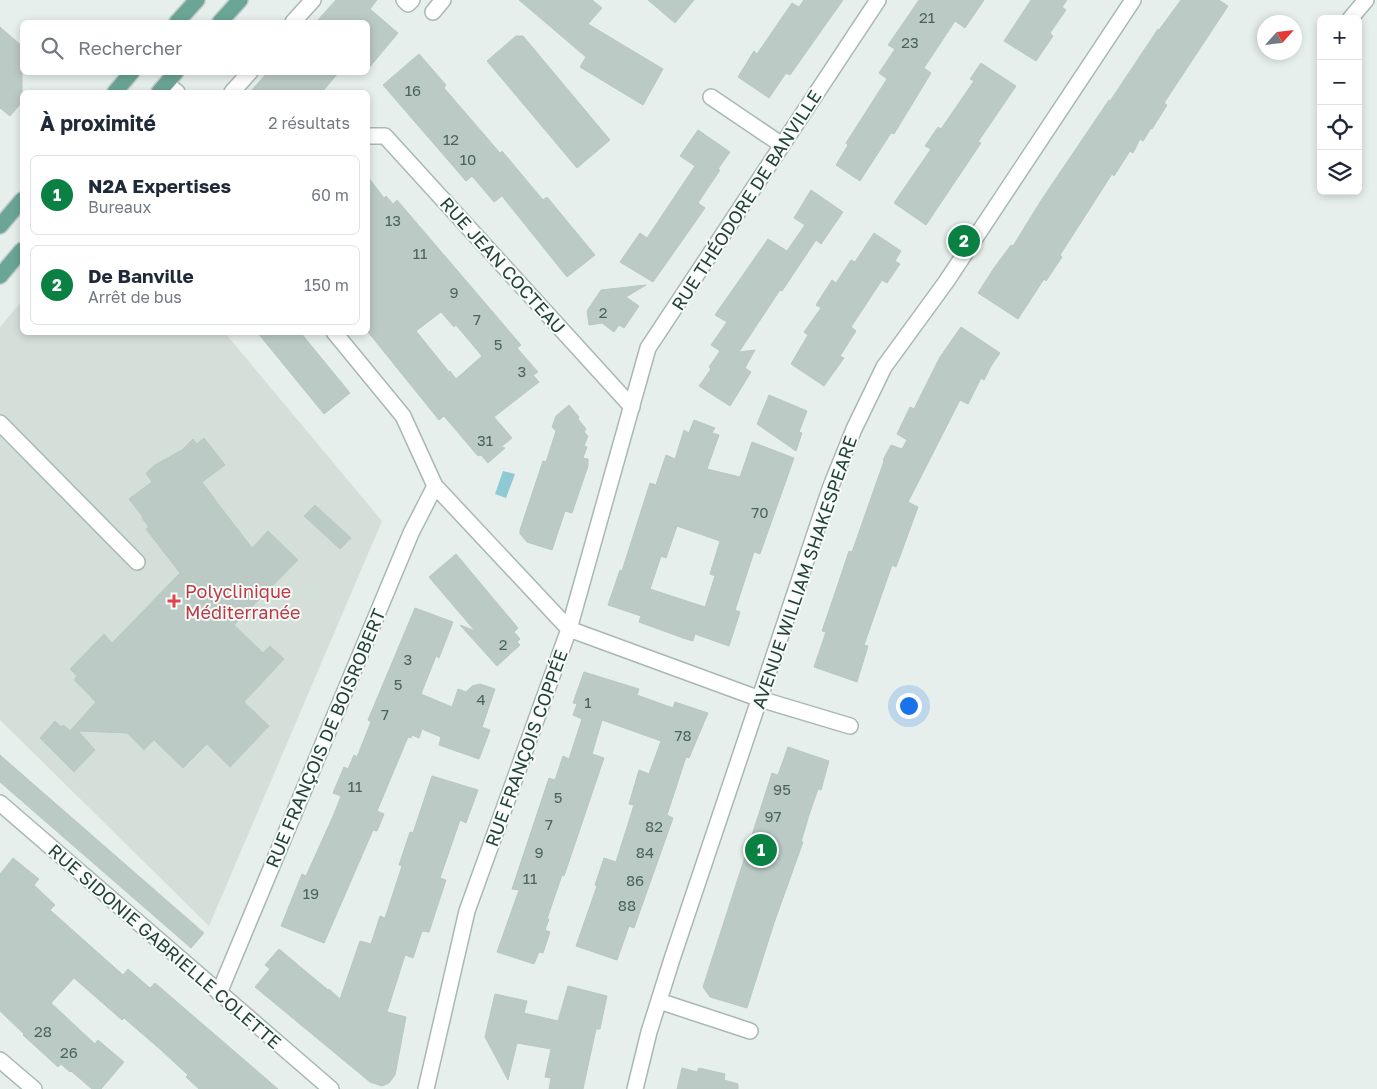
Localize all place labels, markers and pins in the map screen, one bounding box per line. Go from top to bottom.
pin: 2 [948,222,980,260]
place label: Polyclinique Méditerranée [185,580,300,623]
marker: Polyclinique Méditerranée [167,594,181,608]
pin: 1 [745,831,777,869]

